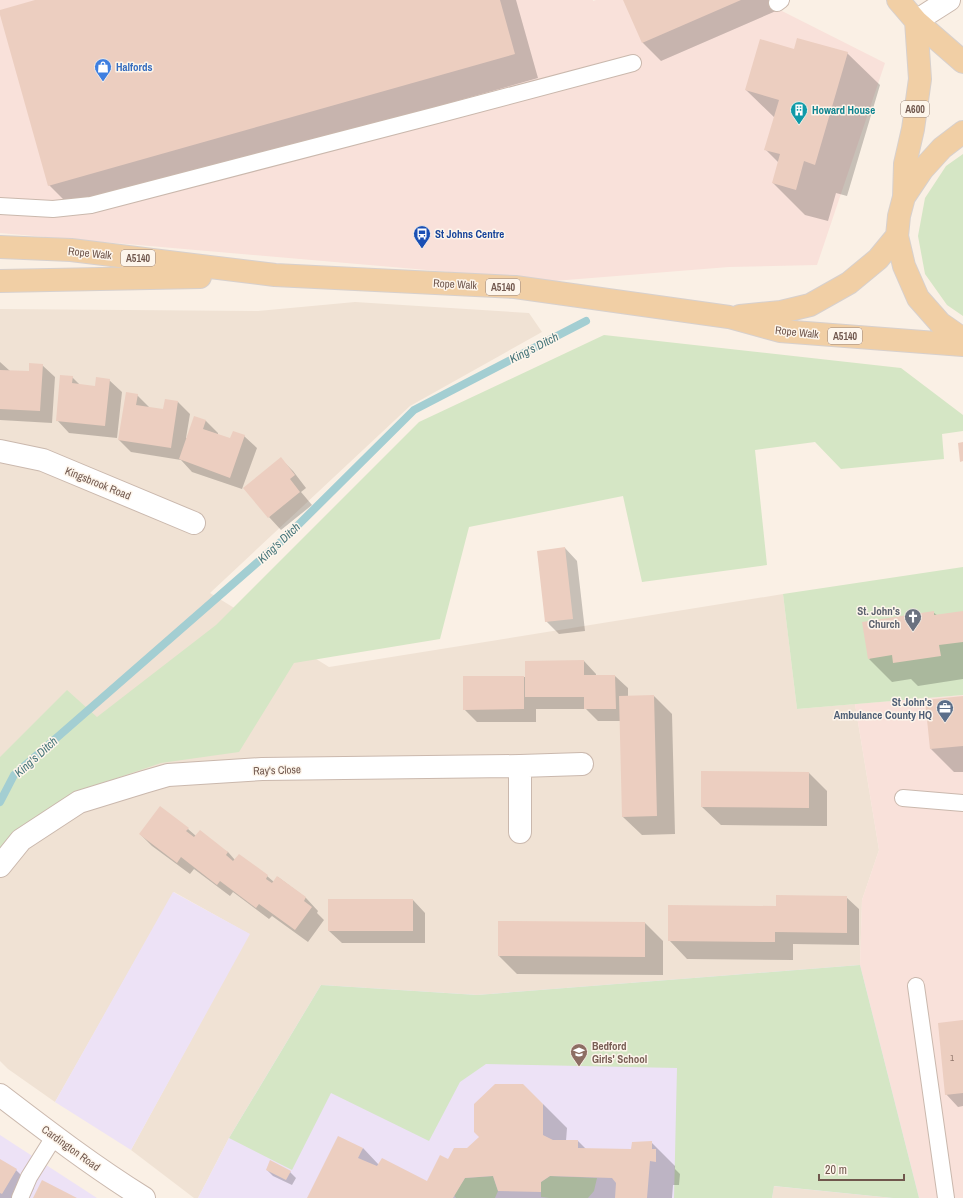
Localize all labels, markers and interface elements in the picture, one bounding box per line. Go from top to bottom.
shop icon: Halfords [93,57,113,82]
place label: Halfords [116,60,153,74]
building icon: Howard House [789,100,809,125]
road number: A600 [901,101,929,117]
place label: Howard House [812,103,875,117]
bus stop icon: St Johns Centre [412,224,432,249]
place label: St Johns Centre [435,227,504,241]
street label: Rope Walk [67,244,113,262]
road number: A5140 [121,250,155,266]
street label: Rope Walk [433,276,478,292]
road number: A5140 [486,279,520,295]
street label: Rope Walk [774,323,820,341]
road number: A5140 [828,328,862,344]
water label: King's Ditch [507,329,561,367]
street label: Kingsbrook Road [63,463,133,503]
water label: King's Ditch [254,519,304,567]
place label: St. John's Church [857,604,900,631]
church icon: St. John's Church [903,607,923,632]
place label: St John's Ambulance County HQ [834,695,932,722]
office icon: St John's Ambulance County HQ [935,698,955,723]
water label: King's Ditch [11,733,61,781]
street label: Ray's Close [253,762,301,778]
place label: Bedford Girls' School [592,1039,647,1066]
school or university icon: Bedford Girls' School [569,1042,589,1067]
house number: 1 [950,1052,954,1064]
street label: Cardington Road [39,1122,103,1174]
scale bar [819,1156,904,1182]
text: 20 m [825,1162,847,1178]

